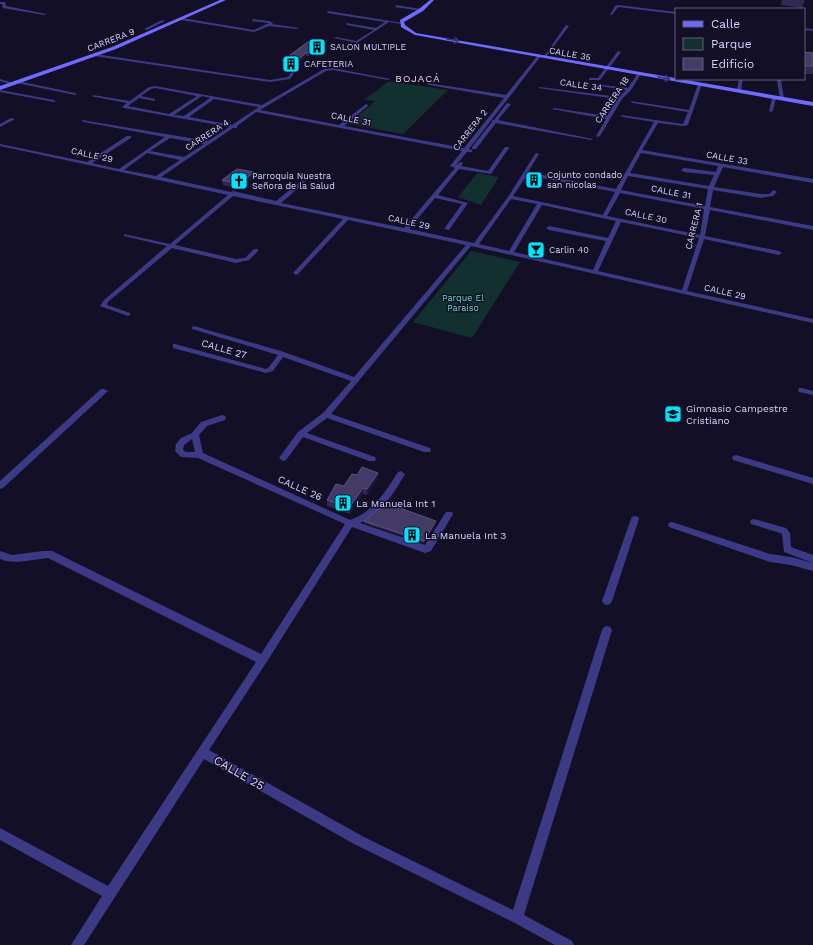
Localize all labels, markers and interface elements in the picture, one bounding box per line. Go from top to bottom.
legend [675,8,805,80]
text: Calle [711,17,740,31]
street label: CARRERA 9 [86,26,136,54]
one-way arrow [446,36,459,44]
building icon: SALON MULTIPLE [307,37,327,57]
text: Parque [711,37,752,51]
place label: SALON MULTIPLE [330,42,406,52]
street label: CALLE 35 [548,45,592,63]
building icon: CAFETERIA [281,54,301,74]
text: Edificio [711,57,754,71]
place label: CAFETERIA [304,59,353,69]
district label: BOJACÁ [395,73,441,84]
one-way arrow [657,74,670,82]
street label: CARRERA 1B [593,75,631,125]
street label: CALLE 34 [559,77,603,93]
street label: CARRERA 2 [451,107,489,153]
street label: CALLE 31 [330,110,372,128]
street label: CARRERA 4 [183,117,231,153]
street label: CALLE 29 [70,146,114,164]
street label: CALLE 33 [705,149,749,167]
building icon: Cojunto condado san nicolas [524,170,544,190]
place label: Cojunto condado san nicolas [547,170,622,190]
church icon: Parroquia Nuestra Señora de la Salud [229,171,249,191]
place label: Parroquia Nuestra Señora de la Salud [252,171,335,191]
street label: CALLE 31 [650,183,692,201]
street label: CARRERA 1 [683,202,705,250]
street label: CALLE 30 [624,207,668,225]
street label: CALLE 29 [387,213,431,231]
bar icon: Carlin 40 [526,240,546,260]
place label: Carlin 40 [549,245,589,255]
street label: CALLE 29 [703,282,747,302]
park label: Parque El Paraiso [442,293,484,313]
street label: CALLE 27 [200,337,248,361]
place label: Gimnasio Campestre Cristiano [686,403,788,426]
school or university icon: Gimnasio Campestre Cristiano [663,404,683,424]
street label: CALLE 26 [276,473,324,503]
building icon: La Manuela Int 1 [333,493,353,513]
place label: La Manuela Int 1 [356,498,435,509]
building icon: La Manuela Int 3 [402,525,422,545]
place label: La Manuela Int 3 [425,530,507,541]
street label: CALLE 25 [211,753,267,793]

